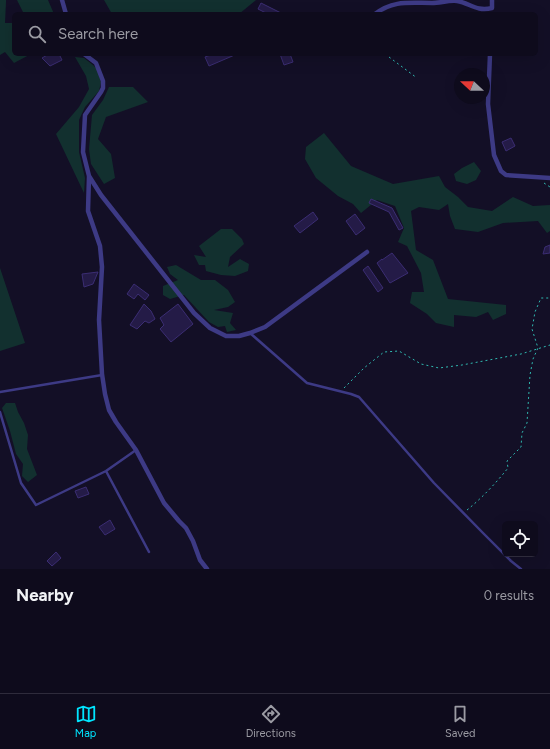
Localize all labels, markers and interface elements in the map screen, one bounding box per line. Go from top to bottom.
search box [12,12,538,56]
icon: search [26,23,48,45]
text: Search here [58,25,138,43]
north arrow [454,68,490,104]
map controls [502,521,538,557]
button: locate [502,521,538,557]
text: Nearby [16,585,74,605]
text: 0 results [484,588,534,603]
tab: Map [75,703,97,740]
tab: Directions [246,703,296,740]
tab: Saved [445,703,475,740]

